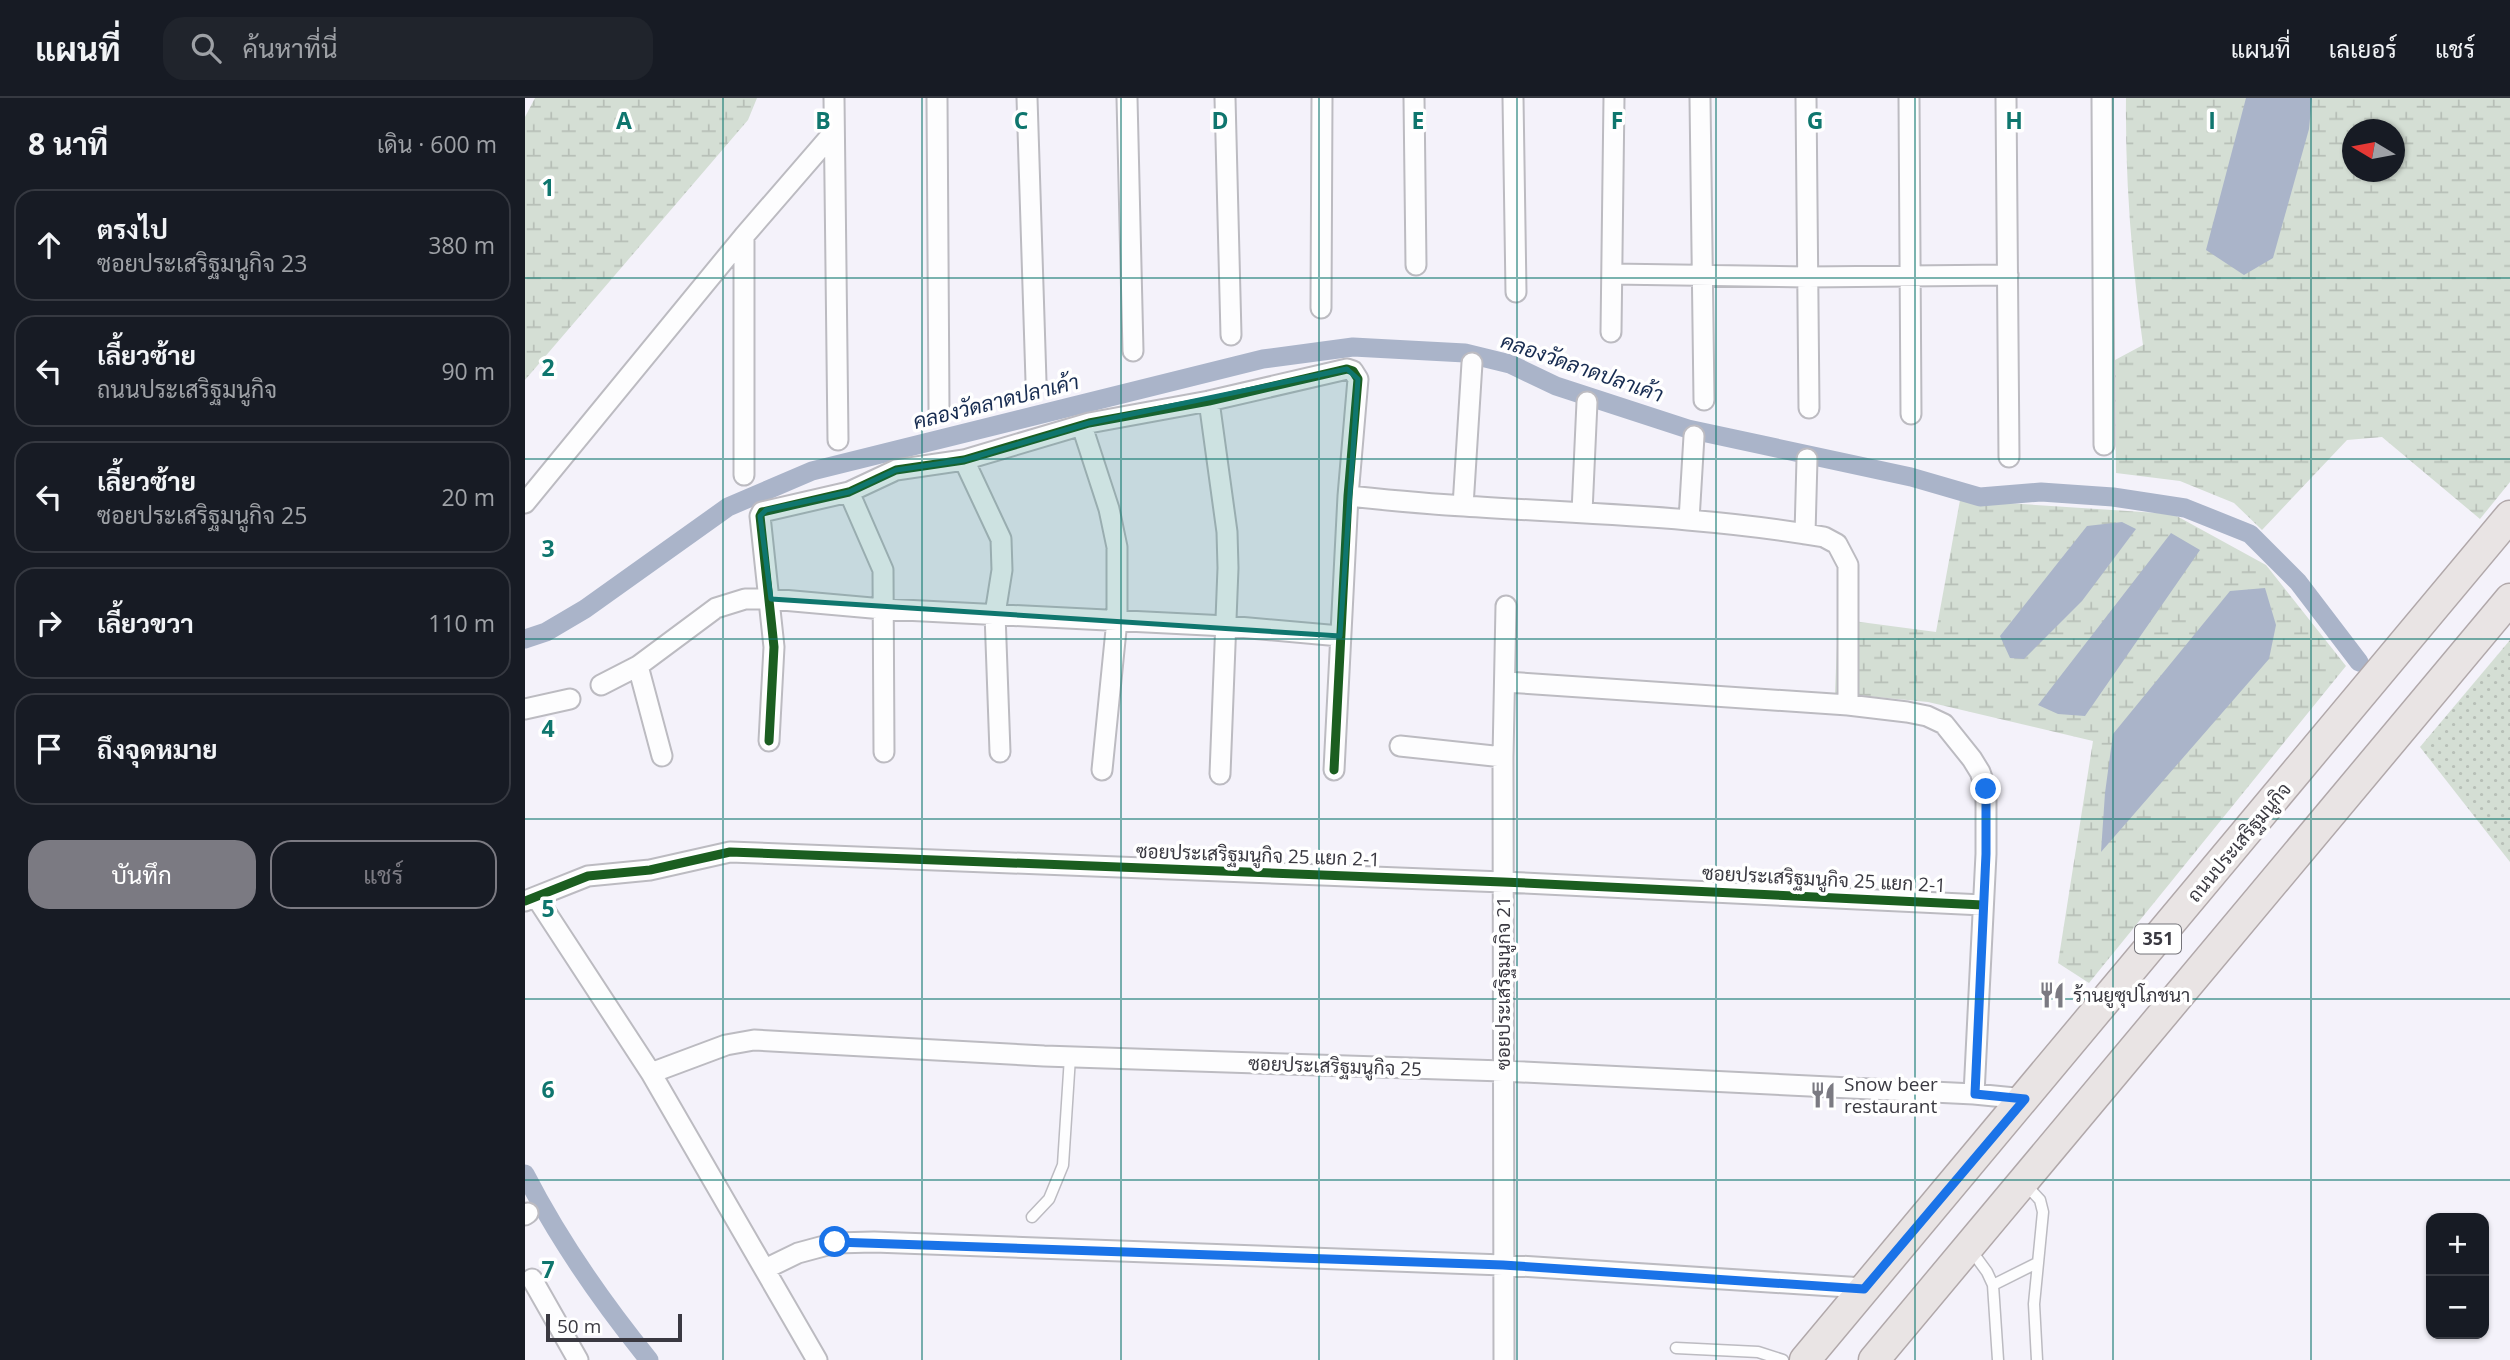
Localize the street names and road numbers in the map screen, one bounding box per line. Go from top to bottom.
street label: ถนนประเสริฐมนูกิจ [2181,777,2298,908]
street label: ซอยประเสริฐมนูกิจ 25 แยก 2-1 [1135,838,1381,873]
street label: ซอยประเสริฐมนูกิจ 25 แยก 2-1 [1701,860,1947,899]
street label: ซอยประเสริฐมนูกิจ 21 [1490,896,1517,1070]
road number: 351 [2135,924,2181,954]
street label: ซอยประเสริฐมนูกิจ 25 [1248,1050,1422,1083]

